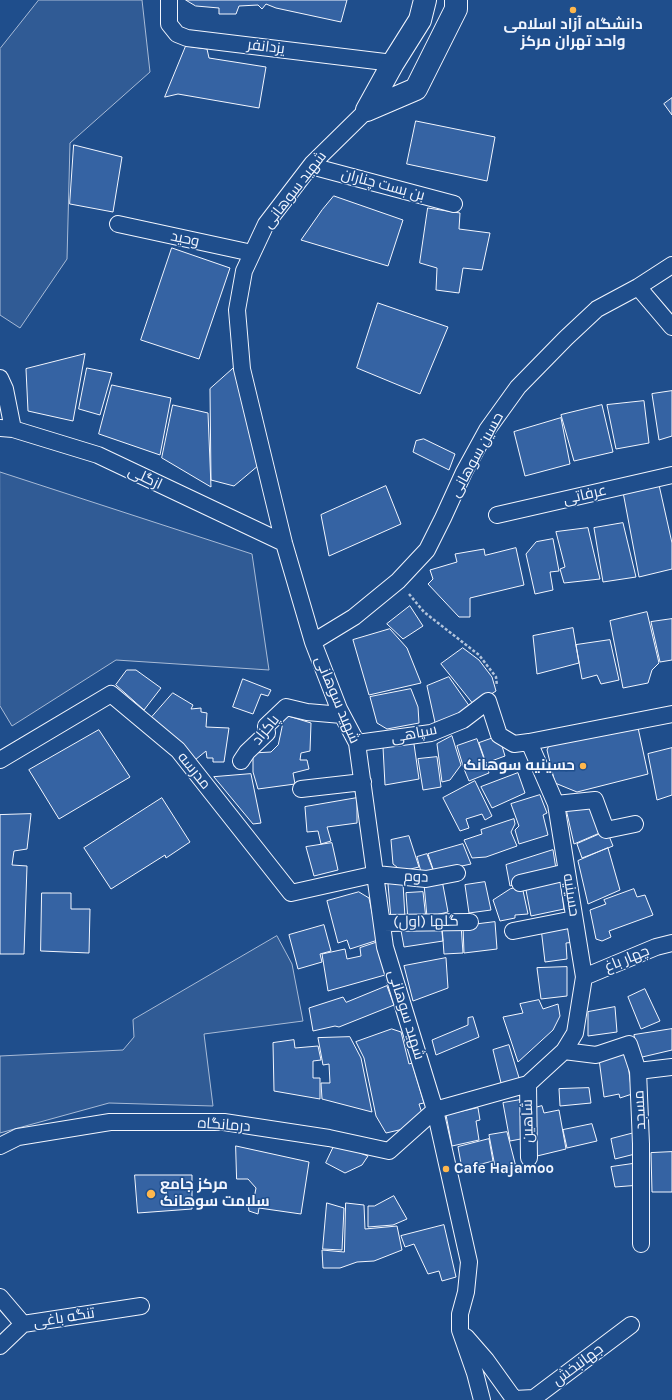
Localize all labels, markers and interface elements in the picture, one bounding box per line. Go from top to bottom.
marker: دانشگاه آزاد اسلامی واحد تهران مرکز [568,5,578,15]
place label: دانشگاه آزاد اسلامی واحد تهران مرکز [503,16,643,51]
street label: یزدانفر [246,36,286,58]
street label: شهید سوهانی [259,148,331,232]
street label: بن بست چناران [339,165,427,205]
street label: وحید [169,227,201,251]
street label: حسین سوهانی [446,409,508,501]
street label: ازگلی [125,462,165,494]
street label: عرفاتی [561,481,609,509]
street label: شهید سوهانی [311,654,363,746]
street label: پاکزاد [248,711,284,749]
street label: سپاهی [389,721,439,747]
street label: مدرسه [174,749,214,793]
place label: حسینیه سوهانک [463,757,575,775]
marker: حسینیه سوهانک [578,761,588,771]
street label: دوم [403,868,429,886]
street label: حسینیه [559,872,583,918]
street label: گلها (اول) [393,912,459,932]
street label: چهار باغ [602,942,652,976]
street label: شهید سوهانی [384,968,428,1062]
street label: مسجد [630,1090,650,1130]
street label: شاهین [519,1099,537,1143]
street label: درمانگاه [197,1114,251,1136]
place label: Cafe Hajamoo [454,1160,554,1178]
marker: Cafe Hajamoo [441,1164,451,1174]
place label: مرکز جامع سلامت سوهانک [160,1176,270,1211]
marker: مرکز جامع سلامت سوهانک [145,1188,157,1200]
street label: تنگه باغی [32,1304,96,1332]
street label: جهانبخش [549,1340,607,1390]

